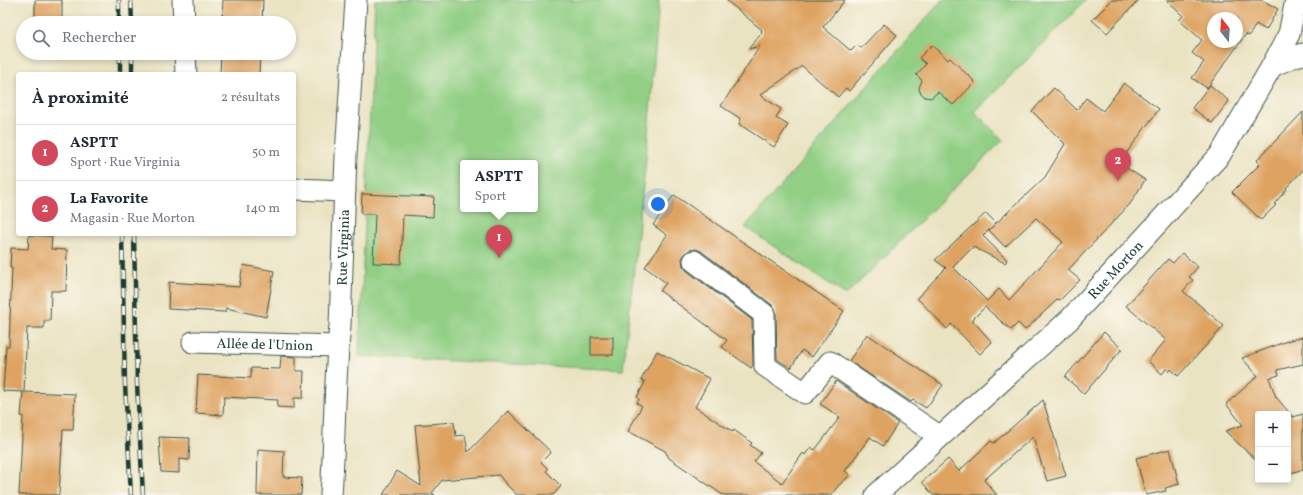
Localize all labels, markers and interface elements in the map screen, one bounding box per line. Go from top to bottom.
north arrow [1207,12,1243,48]
search box [16,16,296,60]
icon: search [30,27,52,49]
text: Rechercher [62,28,136,49]
text: À proximité [32,87,129,110]
text: 2 résultats [221,89,280,107]
text: ASPTT [70,133,118,154]
text: 1 [42,144,48,162]
text: 50 m [252,144,280,162]
pin: 2 [1105,148,1131,181]
text: Sport · Rue Virginia [70,154,180,172]
popup [460,160,538,212]
text: ASPTT [475,167,523,188]
text: Sport [475,188,506,206]
text: La Favorite [70,189,148,210]
your location [648,194,668,214]
text: 2 [42,200,48,218]
text: 140 m [246,200,280,218]
street label: Rue Virginia [333,209,355,286]
text: Magasin · Rue Morton [70,210,195,228]
pin: 1 [486,225,512,258]
street label: Rue Morton [1085,237,1148,304]
street label: Allée de l'Union [216,335,313,356]
map controls [1255,411,1291,483]
button: + [1255,411,1291,447]
button: − [1255,447,1291,483]

